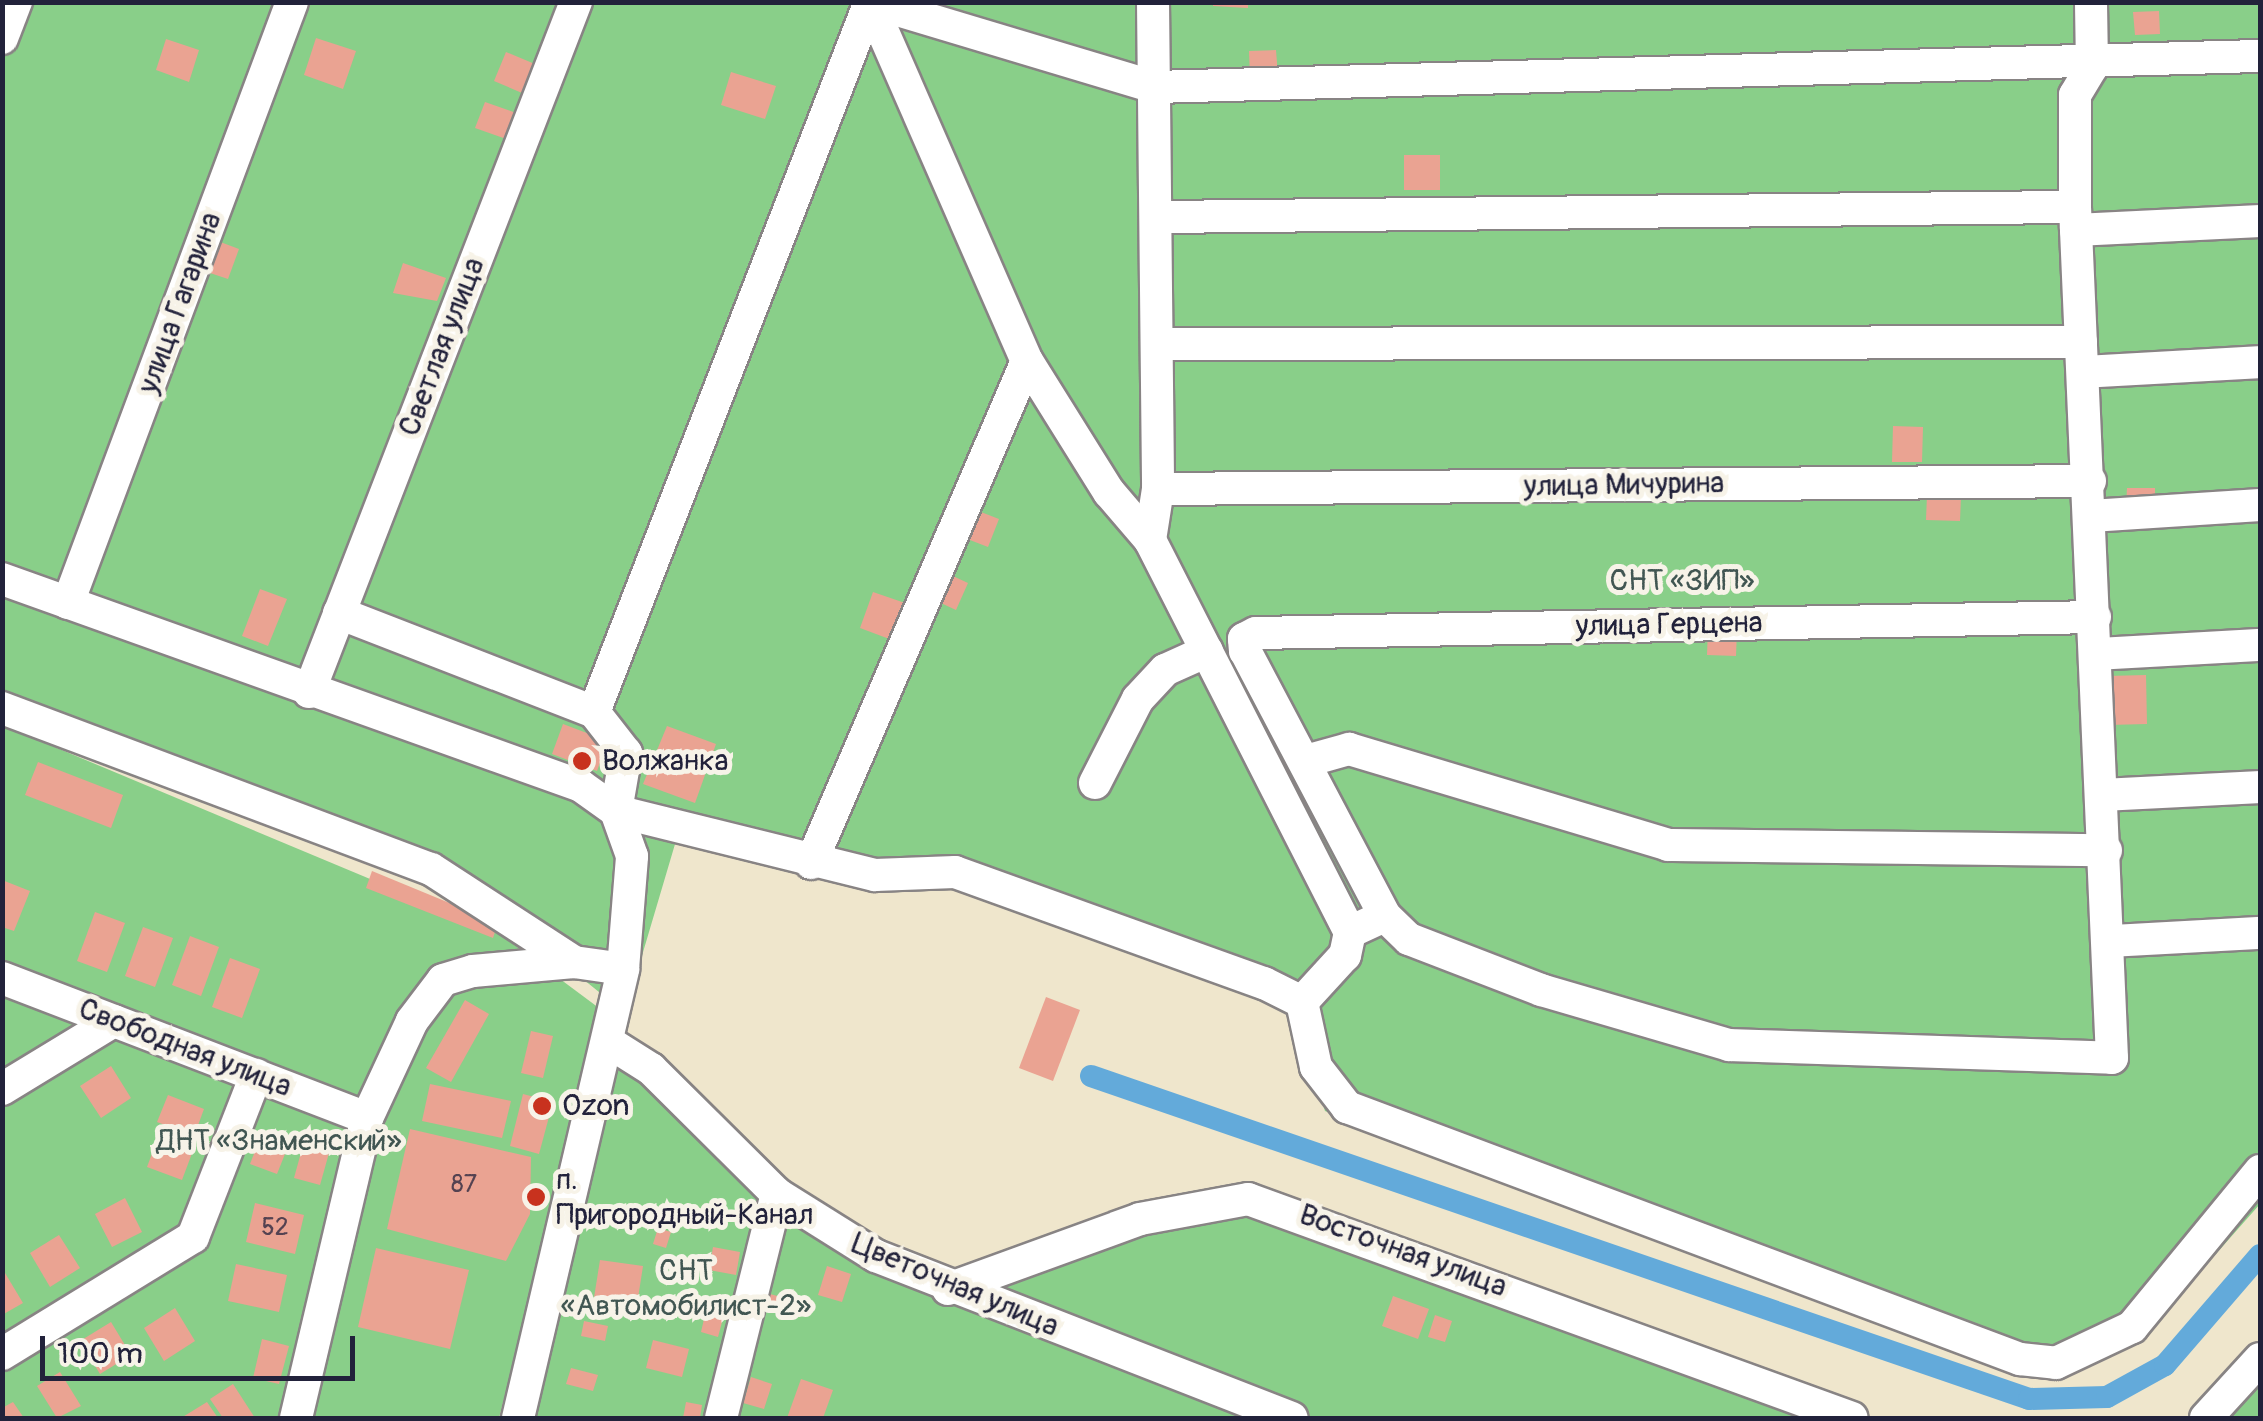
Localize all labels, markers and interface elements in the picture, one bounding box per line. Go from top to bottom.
street label: улица Гагарина [131,208,229,398]
street label: Светлая улица [391,253,493,441]
street label: улица Мичурина [1523,465,1725,505]
park label: СНТ «ЗИП» [1610,563,1754,599]
street label: улица Герцена [1575,605,1763,645]
place label: Волжанка [602,743,728,779]
marker: Волжанка [571,750,593,772]
street label: Свободная улица [74,991,296,1105]
place label: Ozon [562,1088,629,1124]
marker: Ozon [531,1095,553,1117]
park label: ДНТ «Знаменский» [156,1123,402,1159]
place label: п. Пригородный-Канал [556,1162,813,1232]
house number: 87 [451,1170,477,1200]
marker: п. Пригородный-Канал [525,1186,547,1208]
street label: Восточная улица [1294,1197,1512,1305]
house number: 52 [261,1213,289,1243]
street label: Цветочная улица [846,1225,1064,1345]
park label: СНТ «Автомобилист-2» [561,1253,811,1324]
scale bar [45,1316,360,1378]
text: 100 m [57,1335,143,1372]

